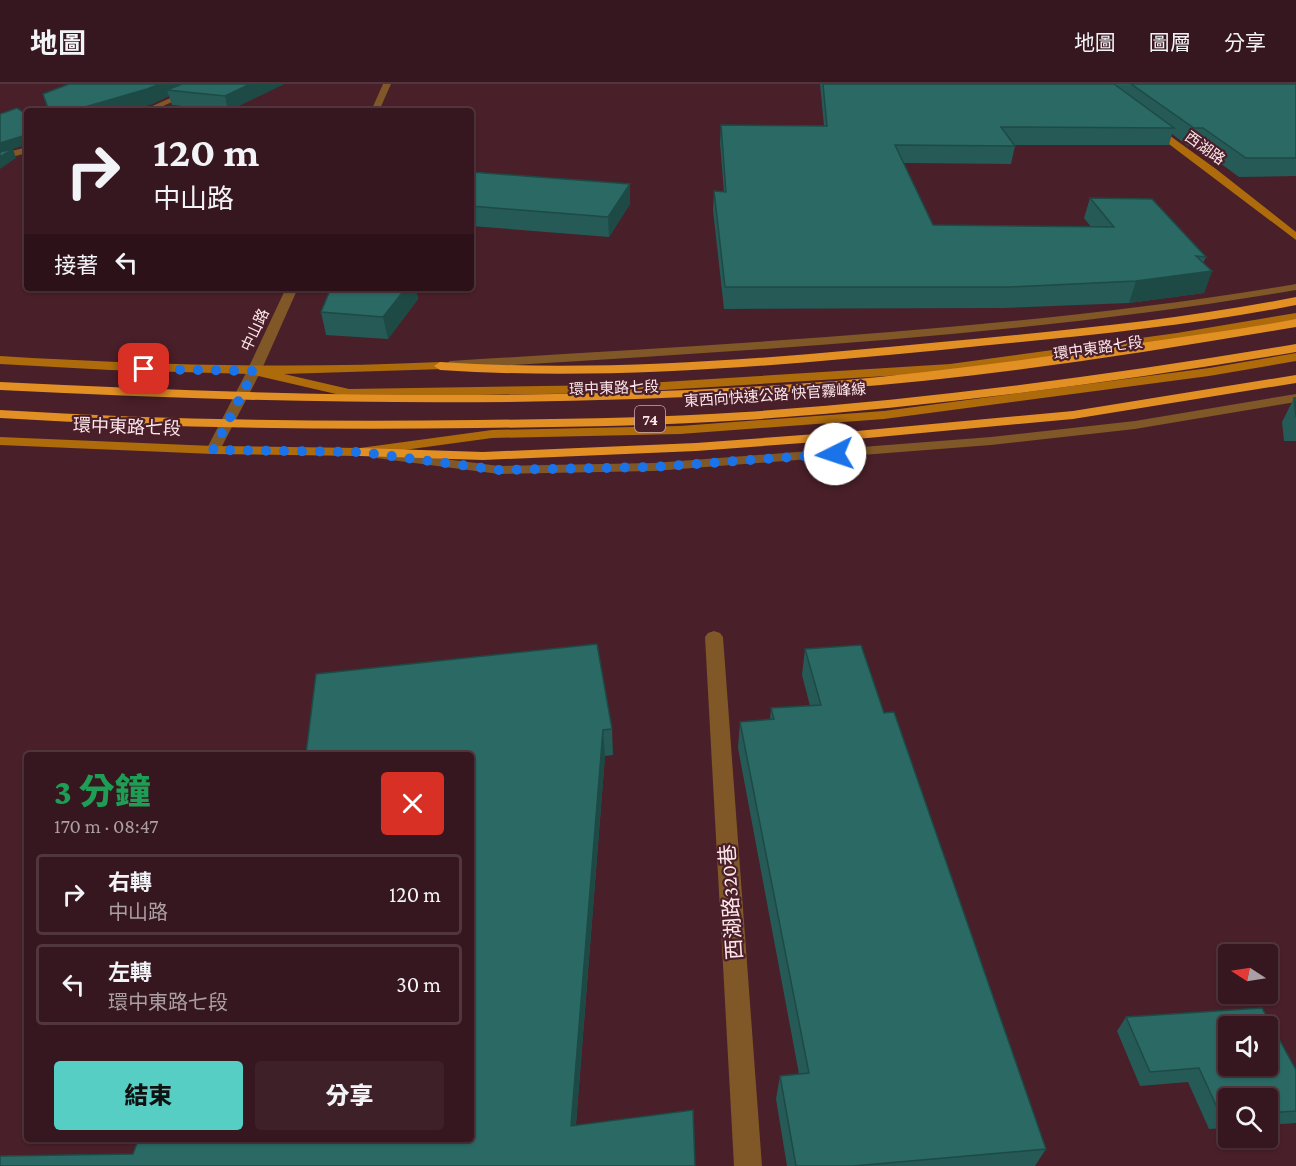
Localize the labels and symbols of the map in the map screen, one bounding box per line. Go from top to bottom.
street label: 西湖路 [1182,128,1228,168]
street label: 中山路 [238,306,272,354]
street label: 環中東路七段 [1052,334,1144,362]
pin [118,343,169,394]
street label: 環中東路七段 [569,378,659,398]
street label: 東西向快速公路 快官霧峰線 [683,380,867,409]
road number: 74 [635,406,665,432]
street label: 環中東路七段 [73,415,181,439]
position arrow [803,422,867,486]
street label: 西湖路320巷 [715,843,747,961]
north arrow [1218,944,1278,1004]

